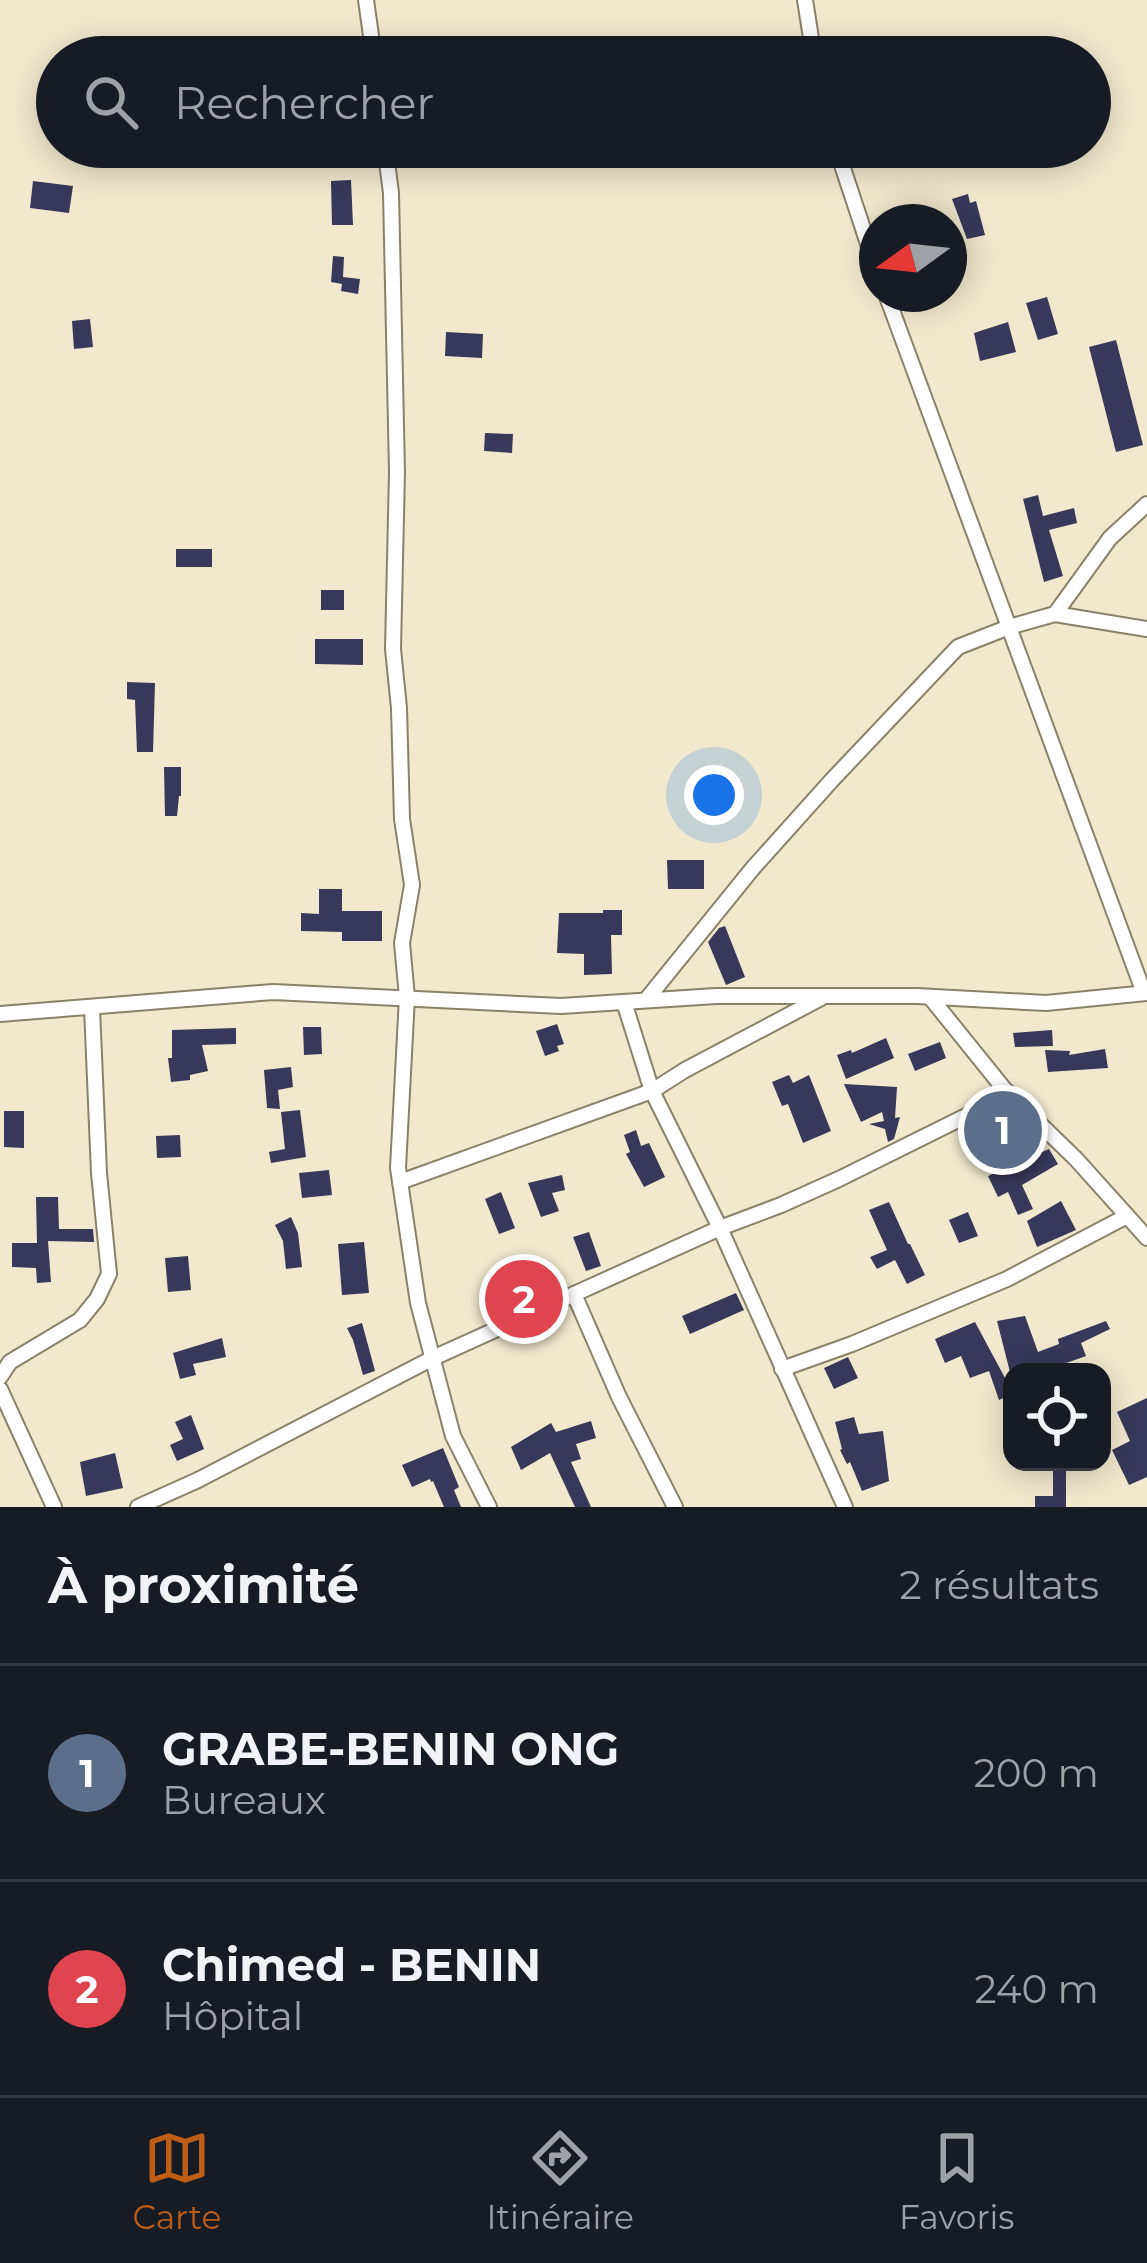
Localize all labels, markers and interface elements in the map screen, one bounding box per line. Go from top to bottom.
search box [36,36,1111,168]
icon: search [78,69,144,135]
text: Rechercher [174,75,434,130]
north arrow [859,204,967,312]
your location [684,765,744,825]
pin: 1 [964,1085,1042,1175]
pin: 2 [485,1254,563,1344]
map controls [1003,1363,1111,1471]
button: locate [1003,1363,1111,1471]
text: À proximité [48,1554,359,1616]
text: 2 résultats [900,1561,1099,1609]
text: GRABE-BENIN ONG [162,1721,619,1776]
text: 1 [79,1749,95,1797]
text: 200 m [974,1749,1099,1797]
text: Bureaux [162,1776,326,1824]
text: Chimed - BENIN [162,1937,541,1992]
text: 2 [75,1965,99,2013]
text: 240 m [975,1965,1099,2013]
text: Hôpital [162,1992,303,2040]
tab: Carte [133,2125,222,2237]
tab: Itinéraire [487,2125,634,2237]
tab: Favoris [899,2125,1014,2237]

